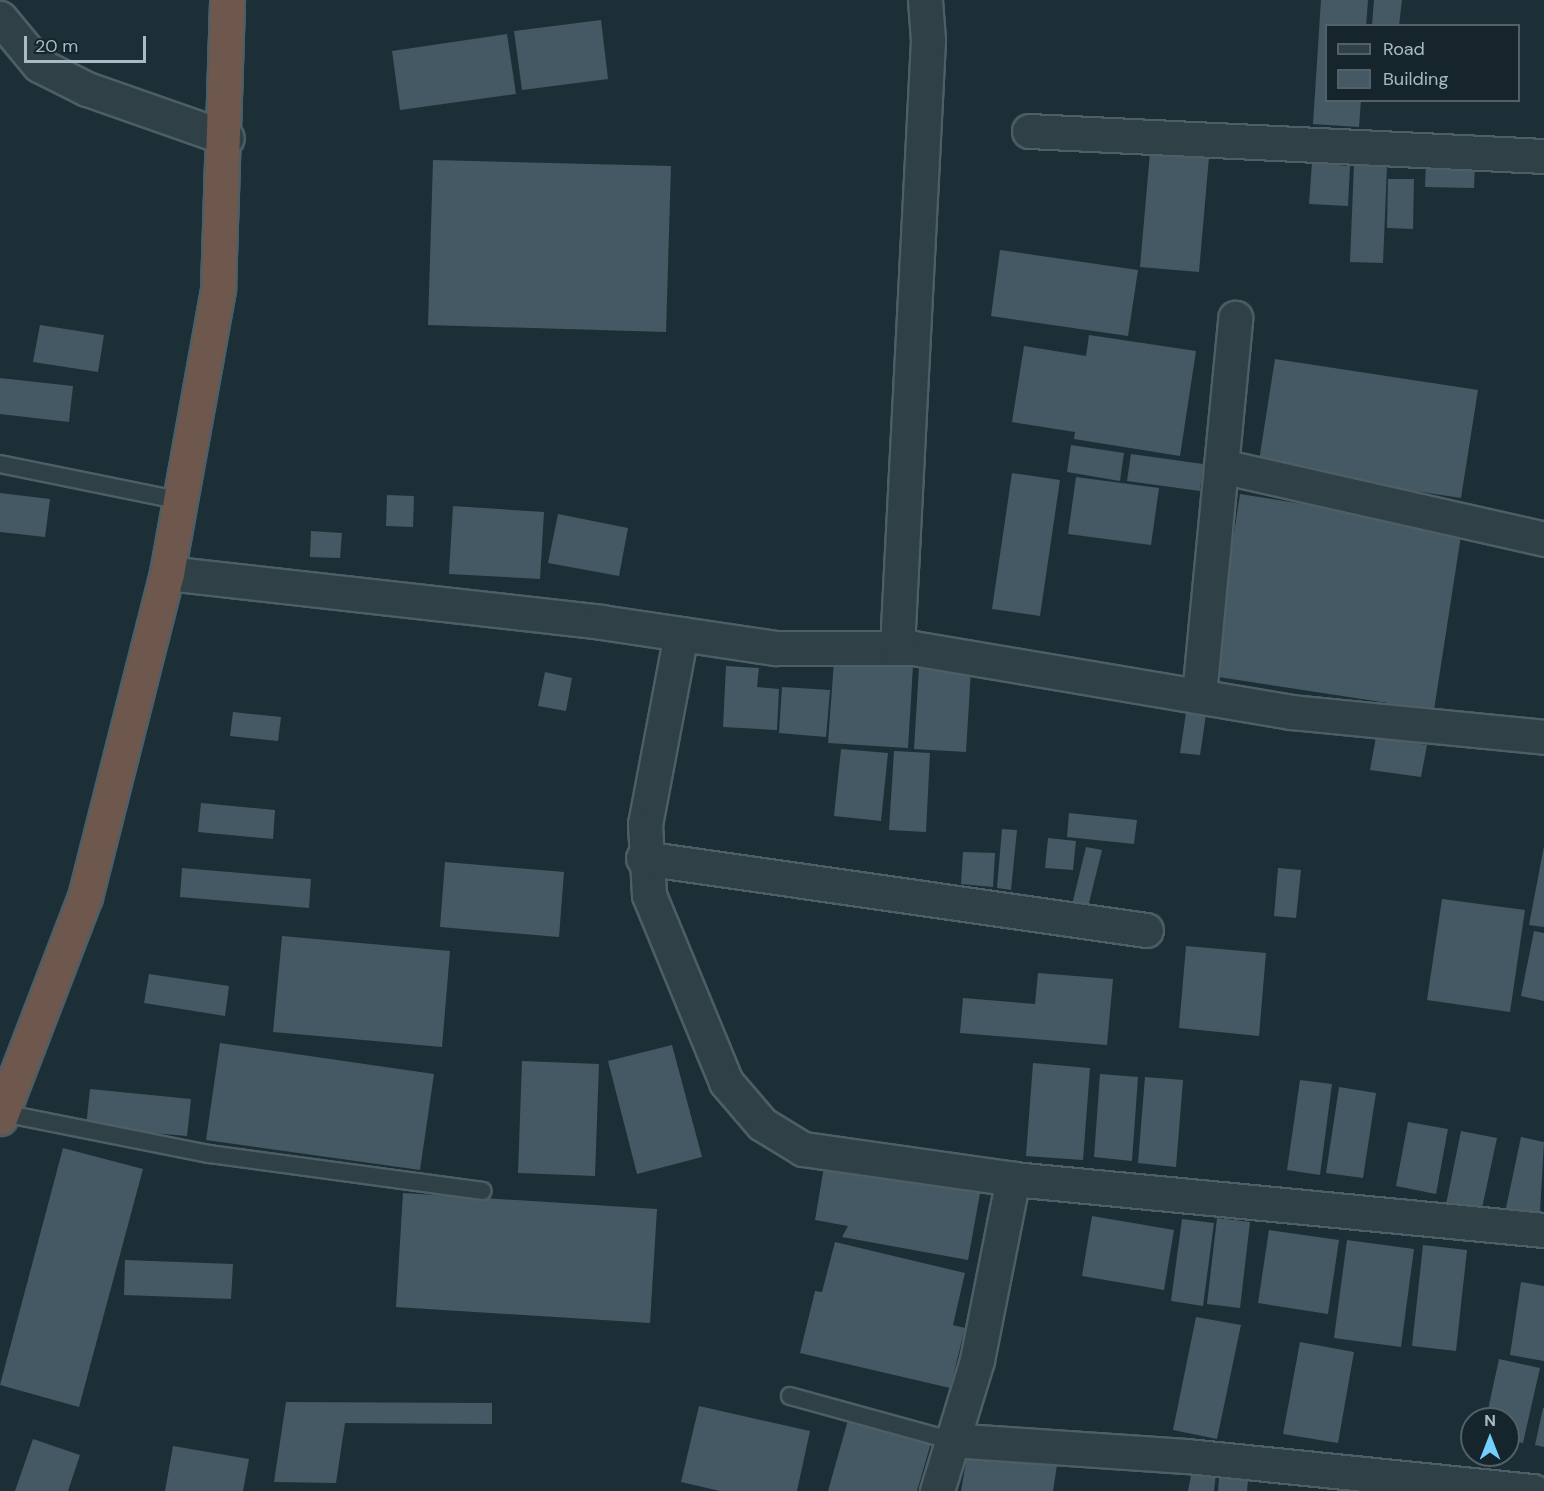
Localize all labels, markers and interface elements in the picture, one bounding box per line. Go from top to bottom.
scale bar [27,24,148,62]
legend [1325,24,1520,102]
text: 20 m [35,34,78,58]
text: Road [1383,37,1425,61]
text: Building [1383,67,1448,91]
north arrow [1460,1407,1520,1467]
text: N [1484,1410,1496,1431]

